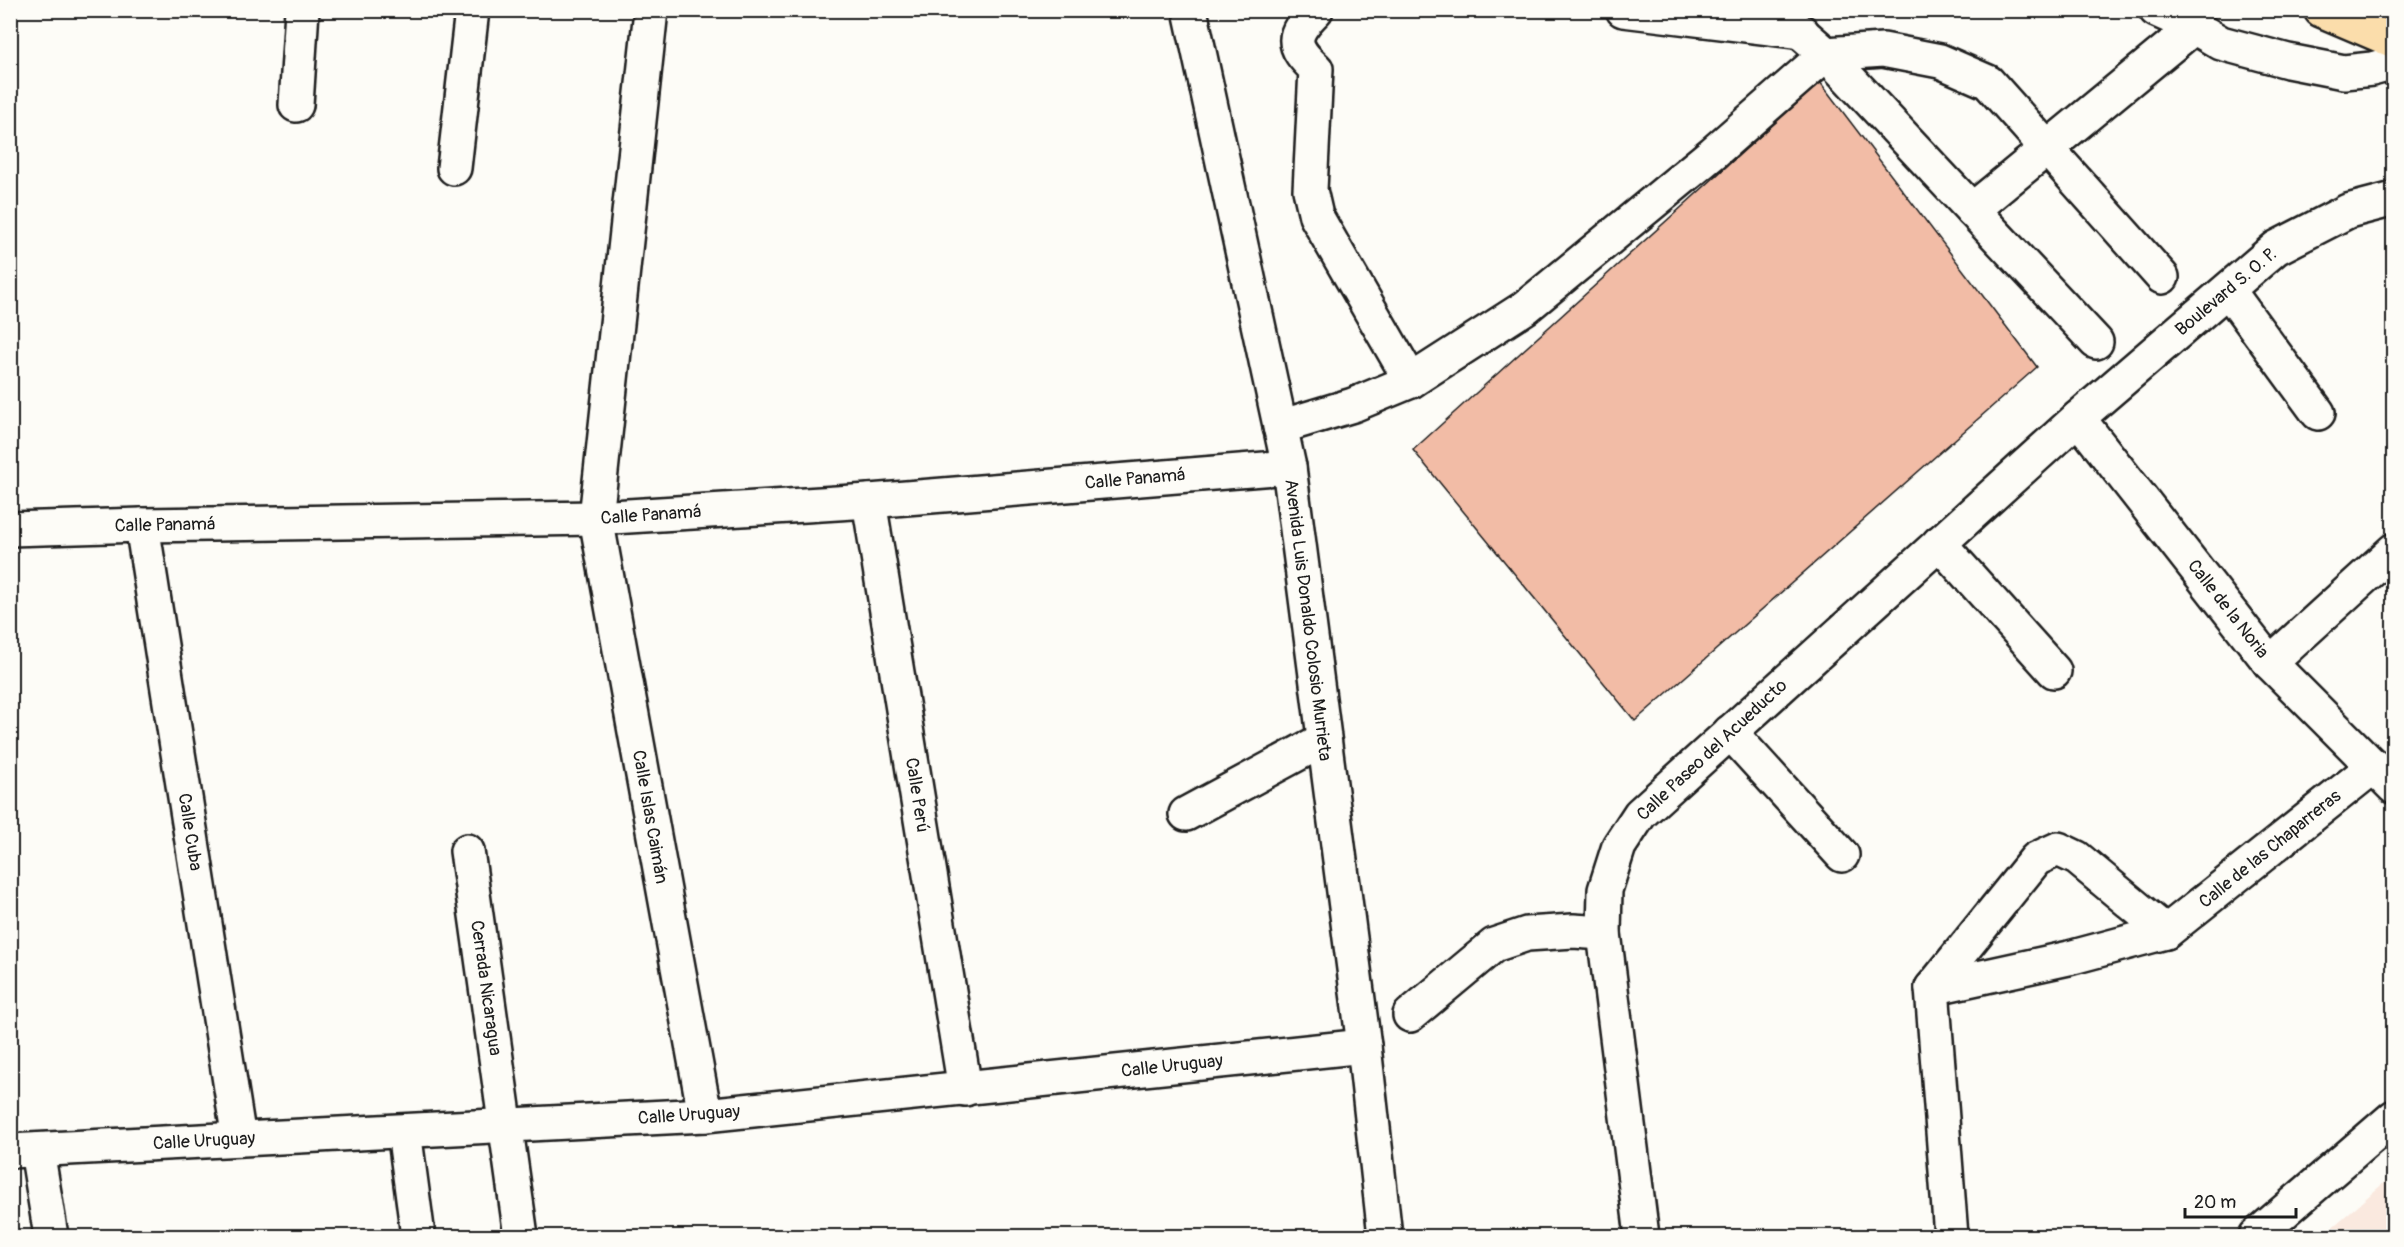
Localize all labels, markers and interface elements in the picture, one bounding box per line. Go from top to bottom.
street label: Boulevard S. O. P. [2171,243,2281,341]
street label: Calle Panamá [1084,463,1186,495]
street label: Avenida Luis Donaldo Colosio Murrieta [1279,478,1337,762]
street label: Calle Panamá [600,500,702,530]
street label: Calle Panamá [114,513,216,537]
street label: Calle de la Noria [2182,555,2274,663]
street label: Calle Paseo del Acueducto [1632,674,1792,826]
street label: Calle Islas Caimán [627,748,673,886]
street label: Calle Perú [900,756,934,834]
street label: Calle de las Chaparreras [2194,785,2346,913]
street label: Calle Cuba [173,792,207,872]
street label: Cerrada Nicaragua [465,919,507,1057]
street label: Calle Uruguay [1120,1049,1224,1083]
street label: Calle Uruguay [637,1100,741,1130]
street label: Calle Uruguay [152,1127,256,1155]
scale bar [2185,1181,2296,1219]
text: 20 m [2194,1191,2236,1214]

